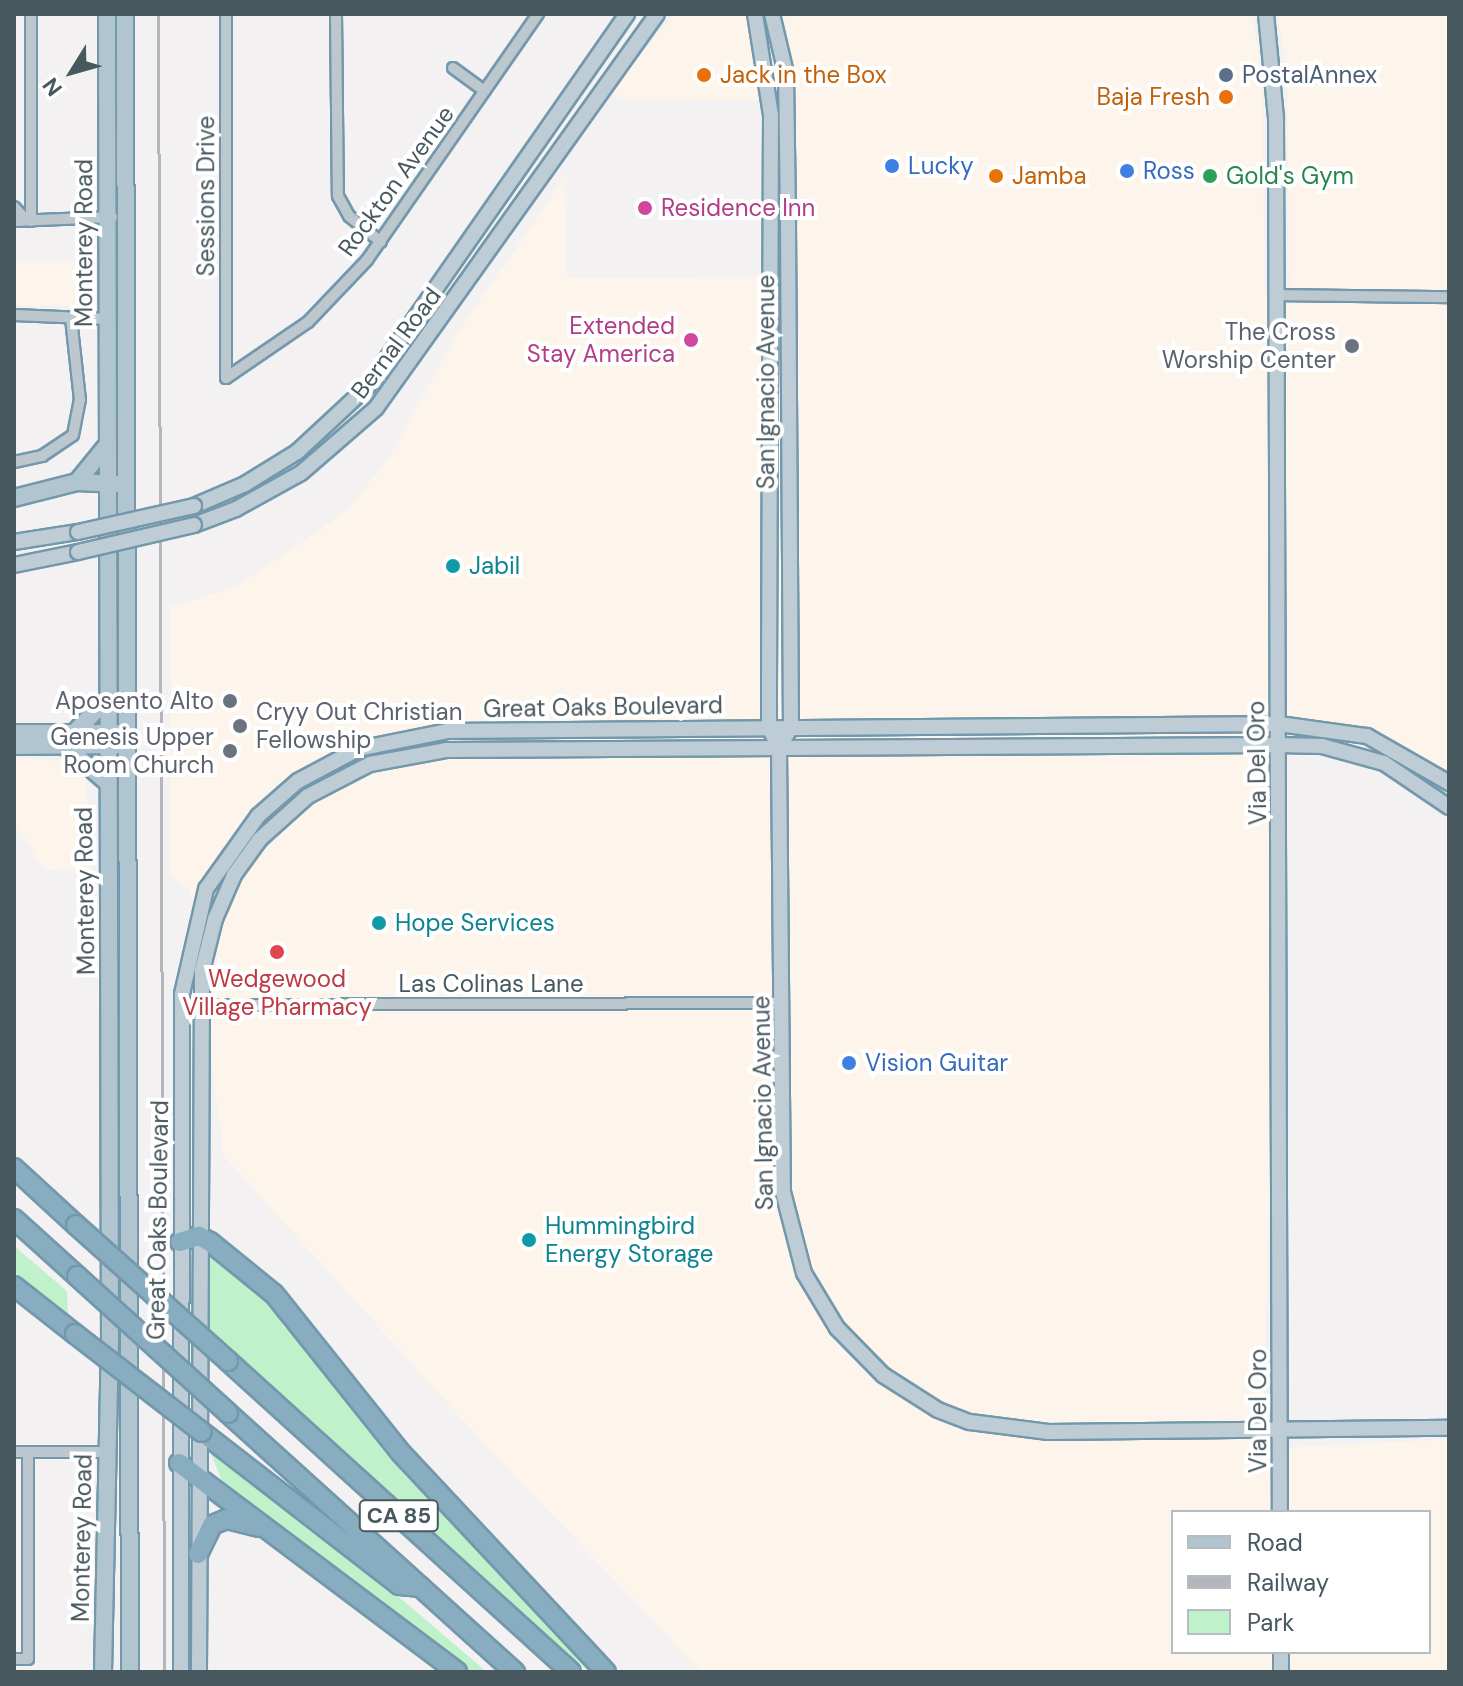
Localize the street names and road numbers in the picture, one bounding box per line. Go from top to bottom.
street label: Rockton Avenue [332,100,460,262]
street label: Sessions Drive [192,116,220,276]
street label: Monterey Road [70,159,98,327]
street label: San Ignacio Avenue [752,275,780,489]
street label: Bernal Road [345,282,447,404]
street label: Great Oaks Boulevard [483,691,723,723]
street label: Via Del Oro [1242,701,1272,825]
street label: Monterey Road [69,807,101,975]
street label: Las Colinas Lane [398,970,584,998]
street label: San Ignacio Avenue [747,995,779,1211]
street label: Great Oaks Boulevard [142,1100,174,1340]
street label: Via Del Oro [1244,1349,1272,1473]
street label: Monterey Road [66,1454,98,1622]
road number: CA 85 [357,1498,441,1534]

